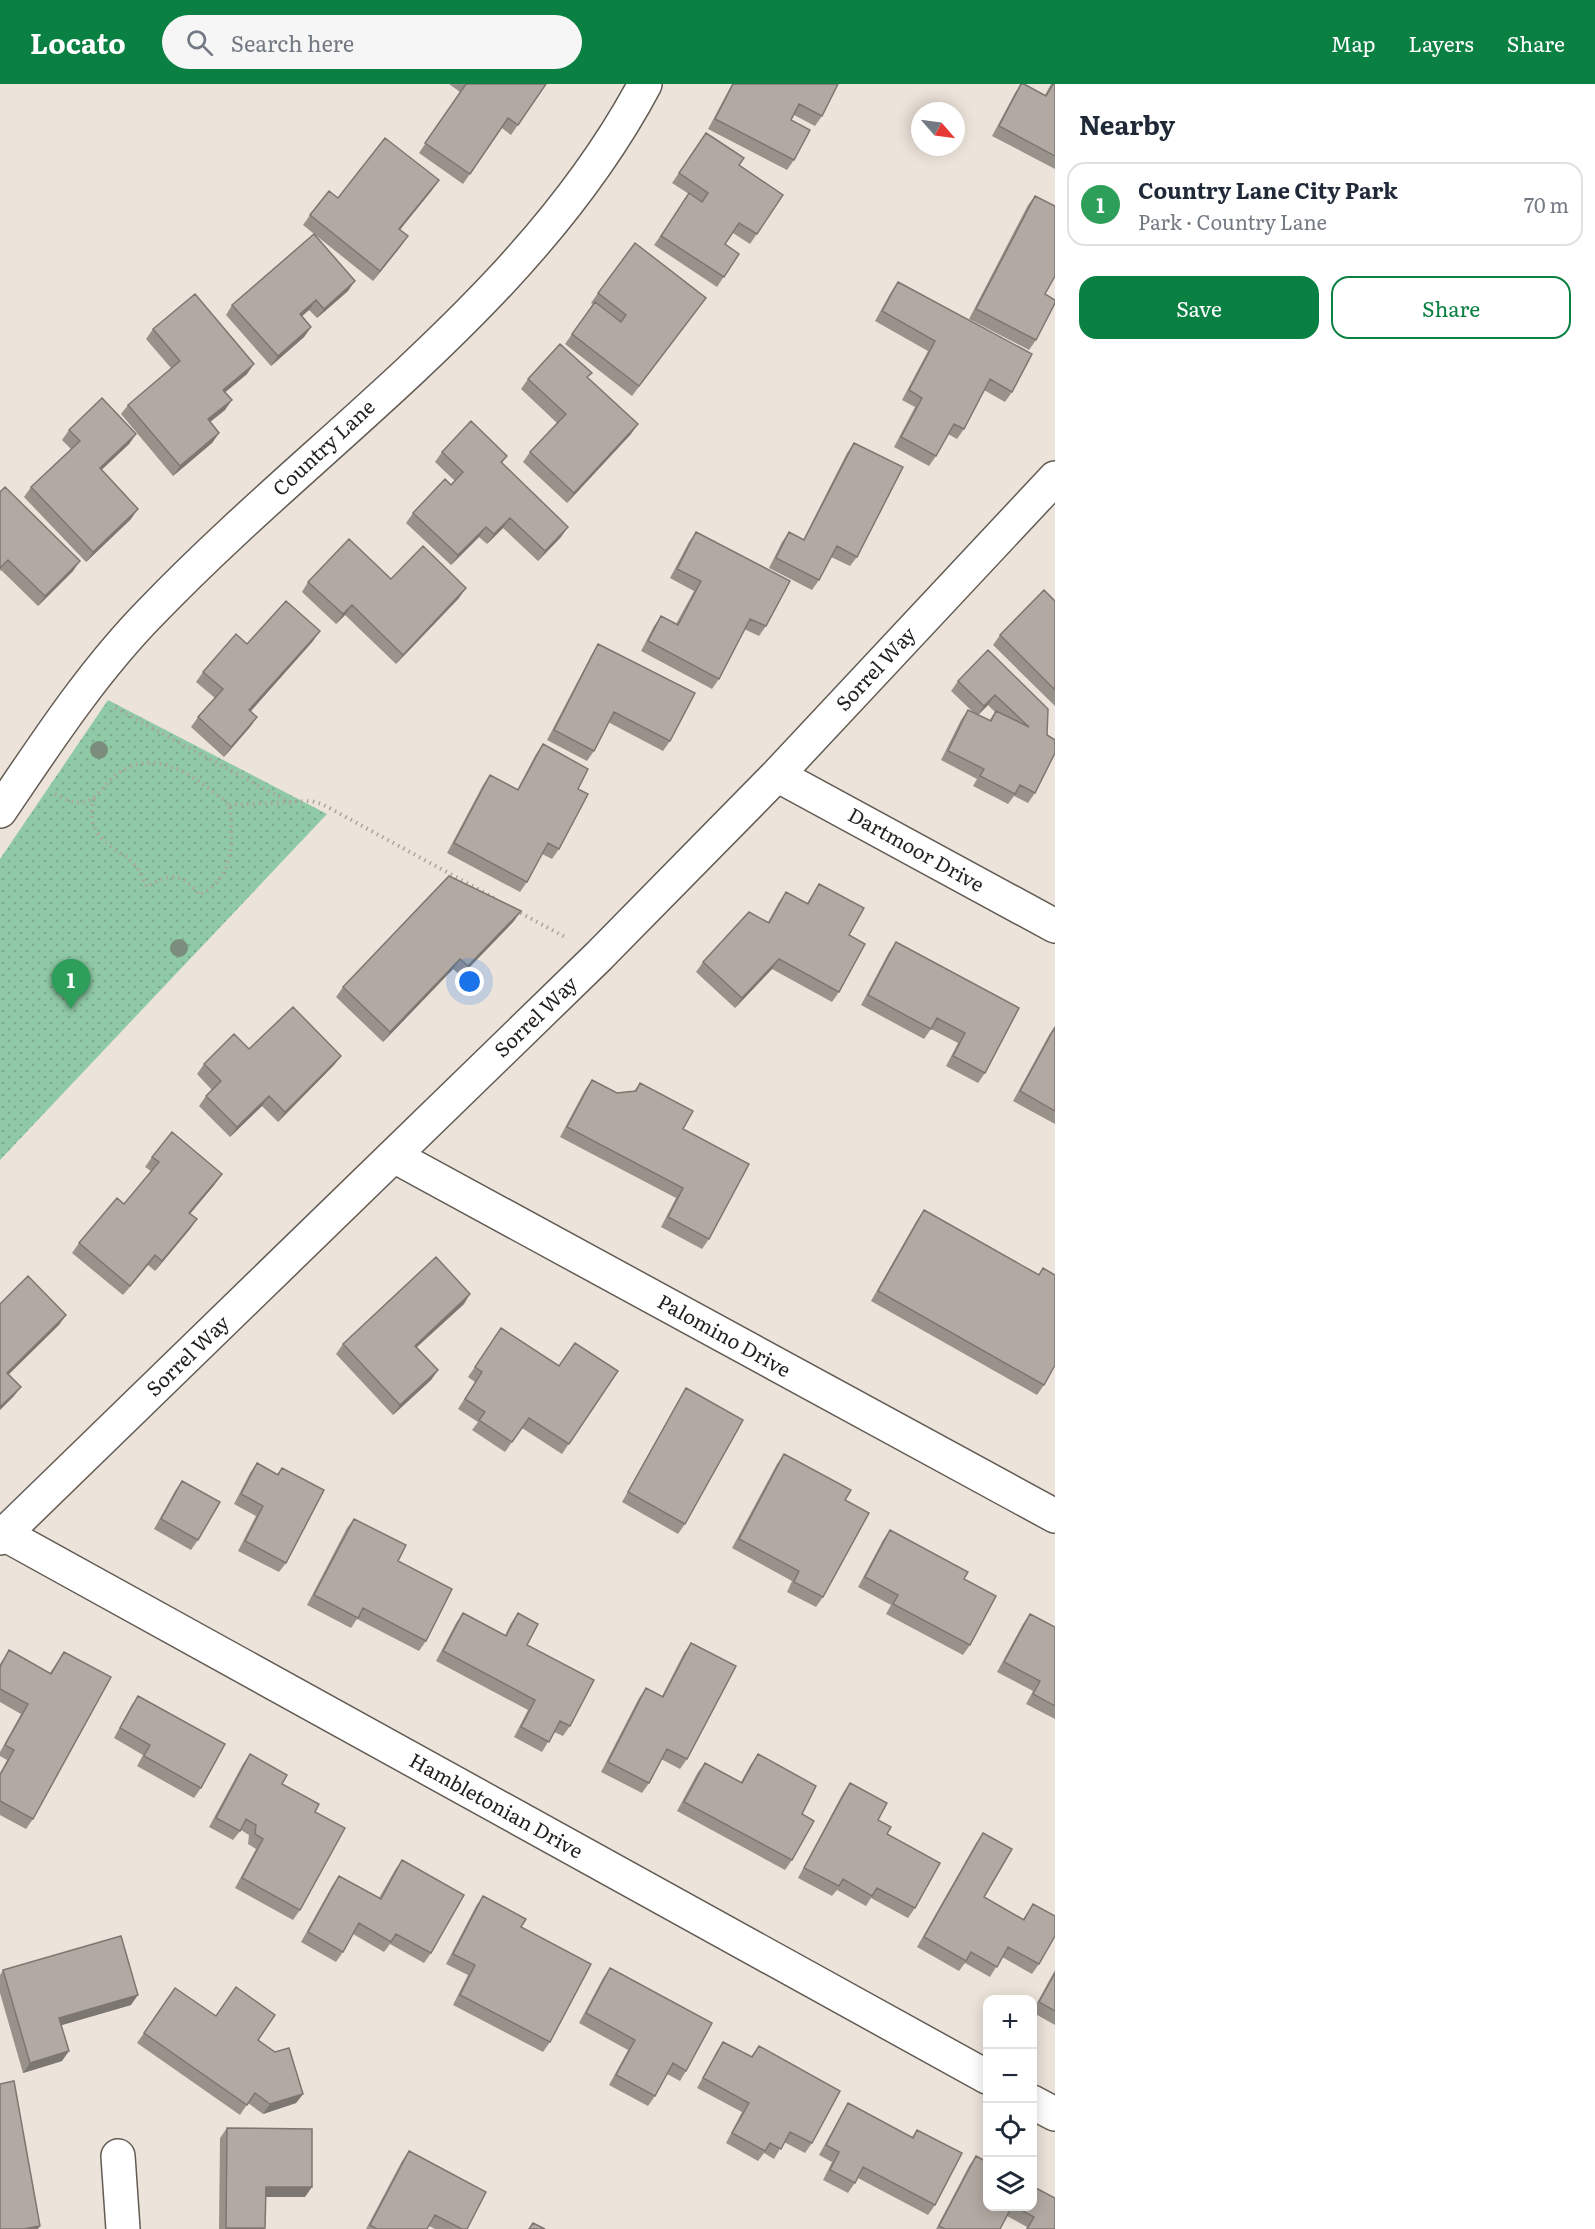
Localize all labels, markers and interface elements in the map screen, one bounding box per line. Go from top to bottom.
search box [162,15,582,69]
text: Locato [30,21,126,63]
icon: search [183,26,216,59]
text: Search here [231,26,354,59]
text: Map [1331,27,1376,58]
text: Layers [1409,27,1474,58]
text: Share [1507,27,1565,58]
north arrow [911,102,965,156]
text: Nearby [1079,104,1175,143]
text: Country Lane City Park [1138,173,1398,206]
text: 1 [1096,189,1105,219]
text: 70 m [1524,189,1569,219]
text: Park · Country Lane [1138,206,1327,236]
button: Save [1079,276,1319,339]
button: Share [1331,276,1571,339]
street label: Country Lane [265,391,381,502]
street label: Sorrel Way [828,618,922,717]
street label: Dartmoor Drive [843,798,991,898]
pin: 1 [52,960,90,1009]
your location [455,967,484,996]
street label: Sorrel Way [486,968,583,1063]
street label: Palomino Drive [653,1285,797,1383]
street label: Sorrel Way [138,1307,235,1402]
street label: Hambletonian Drive [405,1744,589,1864]
map controls [983,1995,1037,2211]
button: + [983,1995,1037,2049]
button: − [983,2049,1037,2103]
button: locate [983,2103,1037,2157]
button: layers [983,2157,1037,2211]

